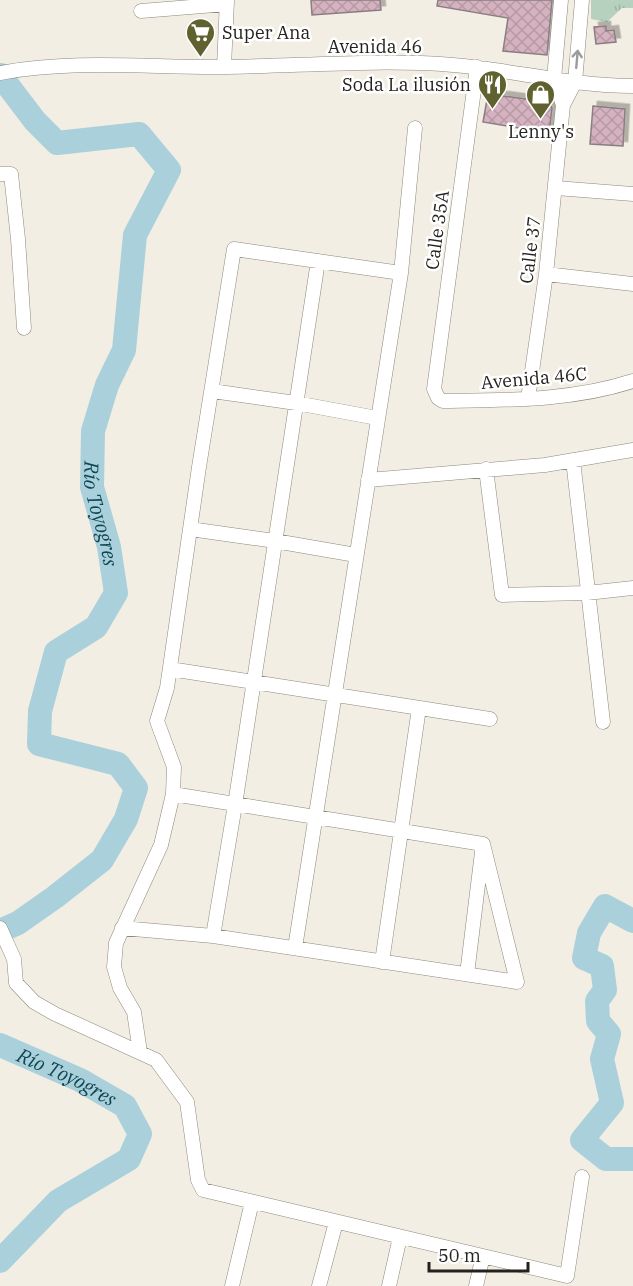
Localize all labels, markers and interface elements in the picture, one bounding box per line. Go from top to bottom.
supermarket icon: Super Ana [185,16,217,58]
place label: Super Ana [222,21,311,44]
street label: Avenida 46 [328,35,422,58]
one-way arrow [572,49,583,69]
restaurant icon: Soda La ilusión [476,68,508,110]
place label: Soda La ilusión [342,73,471,96]
shop icon: Lenny's [525,78,557,120]
place label: Lenny's [508,120,574,143]
street label: Calle 35A [420,188,454,271]
street label: Calle 37 [514,215,546,285]
street label: Avenida 46C [480,362,588,394]
water label: Río Toyogres [78,460,125,568]
water label: Río Toyogres [12,1040,122,1112]
scale bar [429,1235,528,1273]
text: 50 m [438,1244,481,1267]

